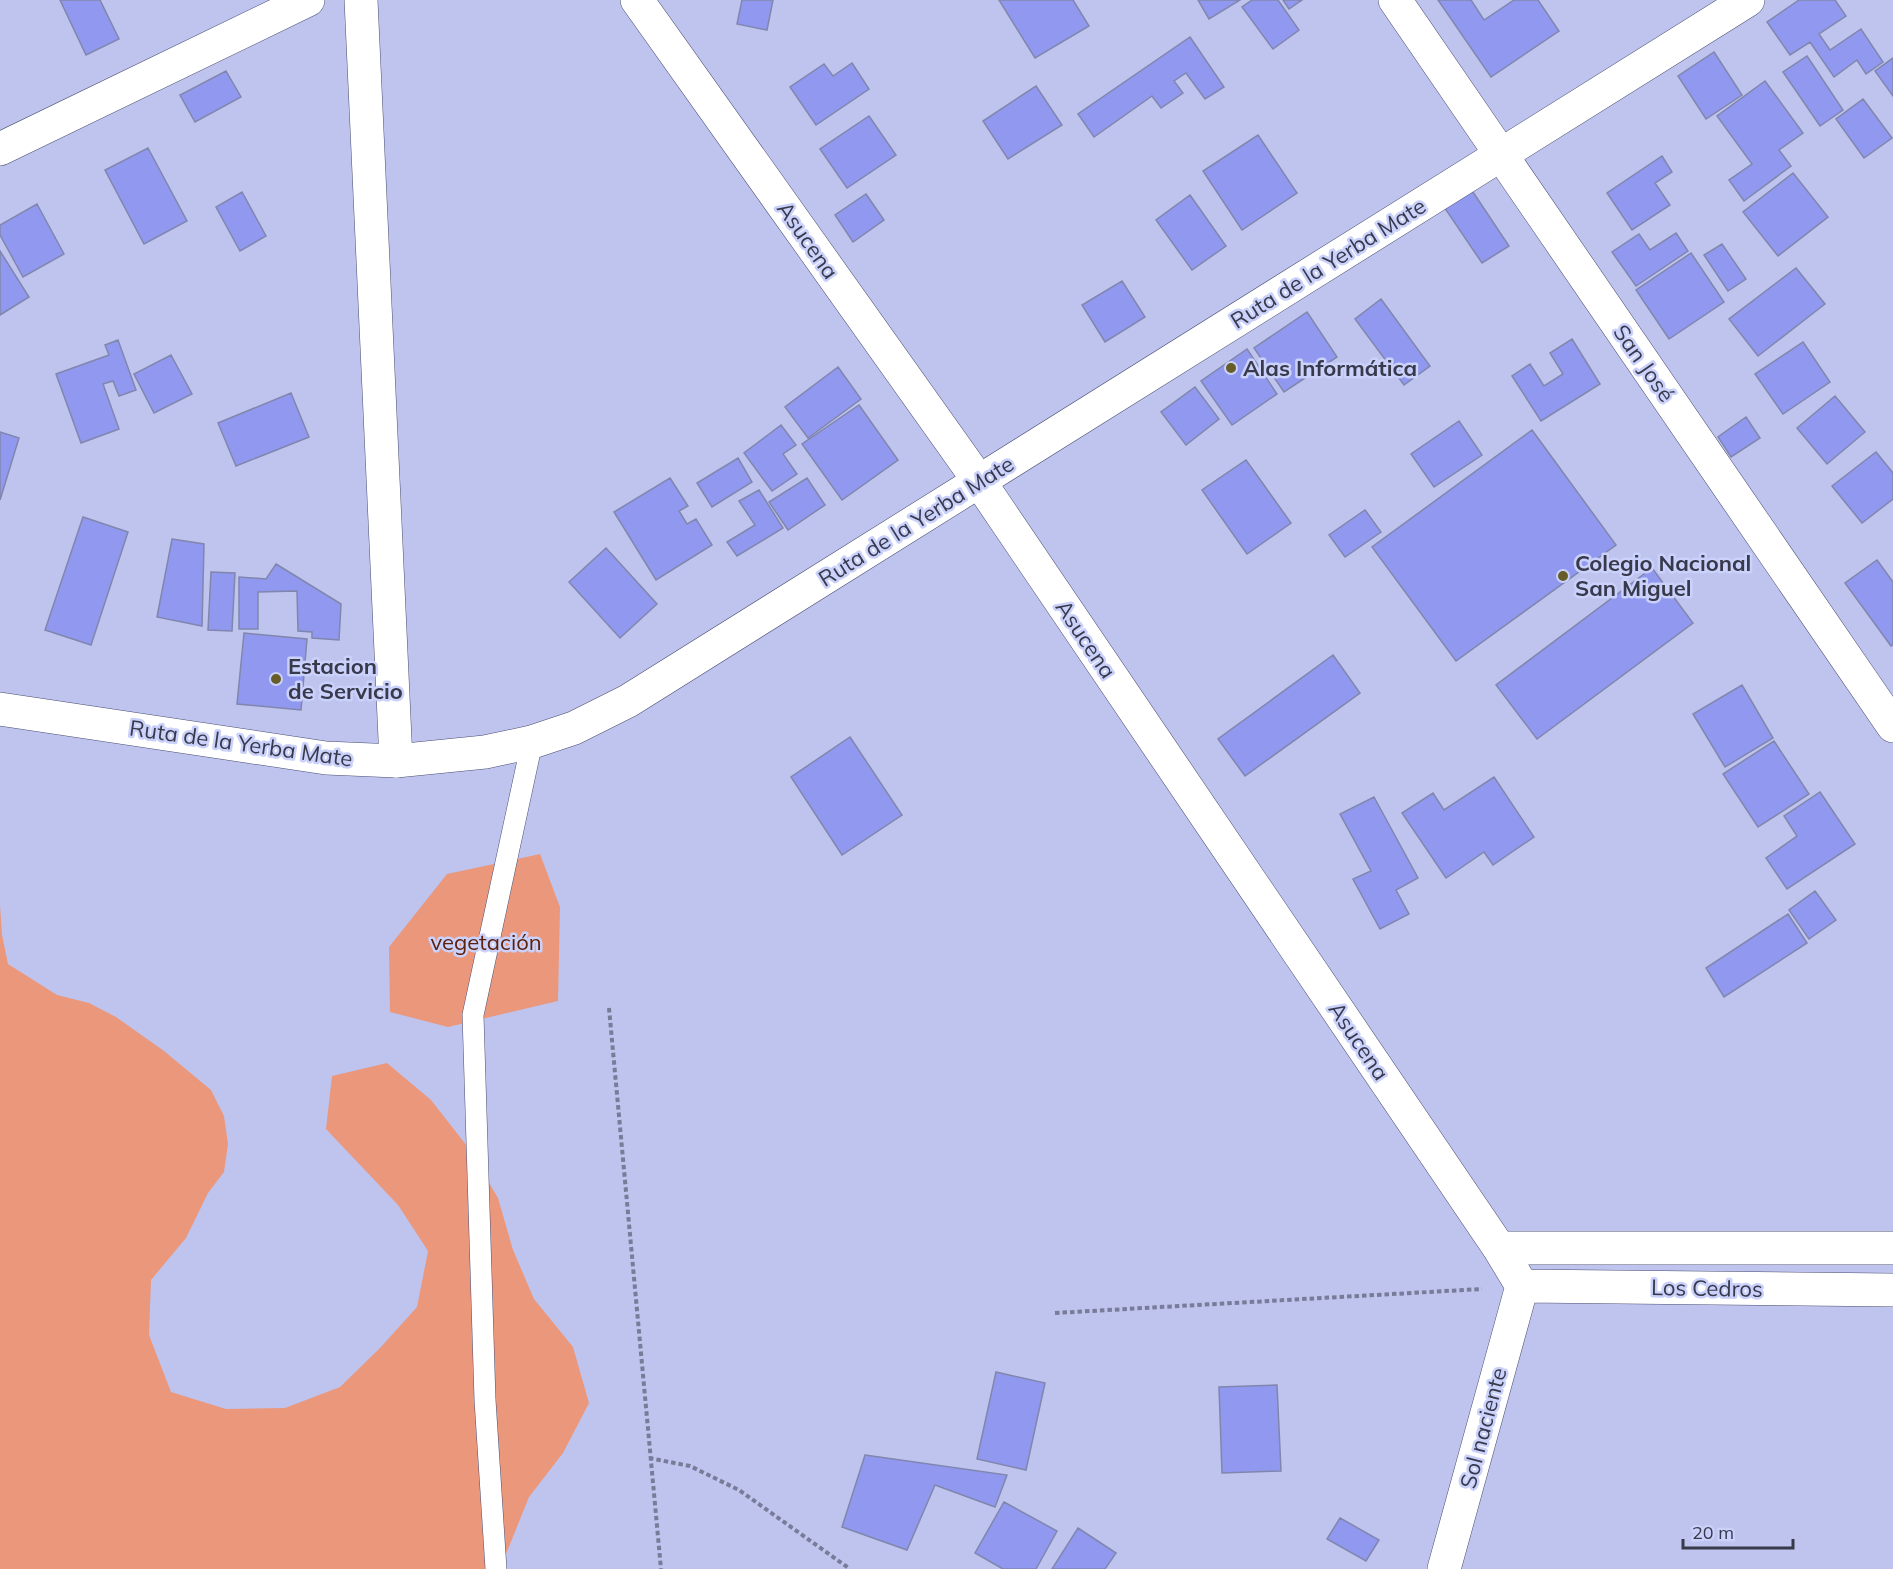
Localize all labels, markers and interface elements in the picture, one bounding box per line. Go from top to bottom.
street label: Ruta de la Yerba Mate [1225,192,1431,334]
street label: Asucena [771,196,845,284]
street label: San José [1607,319,1681,407]
place label: Alas Informática [1243,354,1417,382]
marker: Alas Informática [1224,361,1238,375]
street label: Ruta de la Yerba Mate [813,450,1019,592]
place label: Colegio Nacional San Miguel [1575,549,1751,602]
marker: Colegio Nacional San Miguel [1556,569,1570,583]
street label: Asucena [1050,595,1122,683]
place label: Estacion de Servicio [288,652,403,705]
marker: Estacion de Servicio [269,672,283,686]
street label: Ruta de la Yerba Mate [128,713,354,773]
park label: vegetación [430,928,542,956]
street label: Asucena [1323,997,1395,1085]
street label: Los Cedros [1651,1273,1763,1303]
street label: Sol naciente [1453,1365,1513,1491]
scale bar [1683,1512,1792,1550]
text: 20 m [1692,1521,1734,1544]

